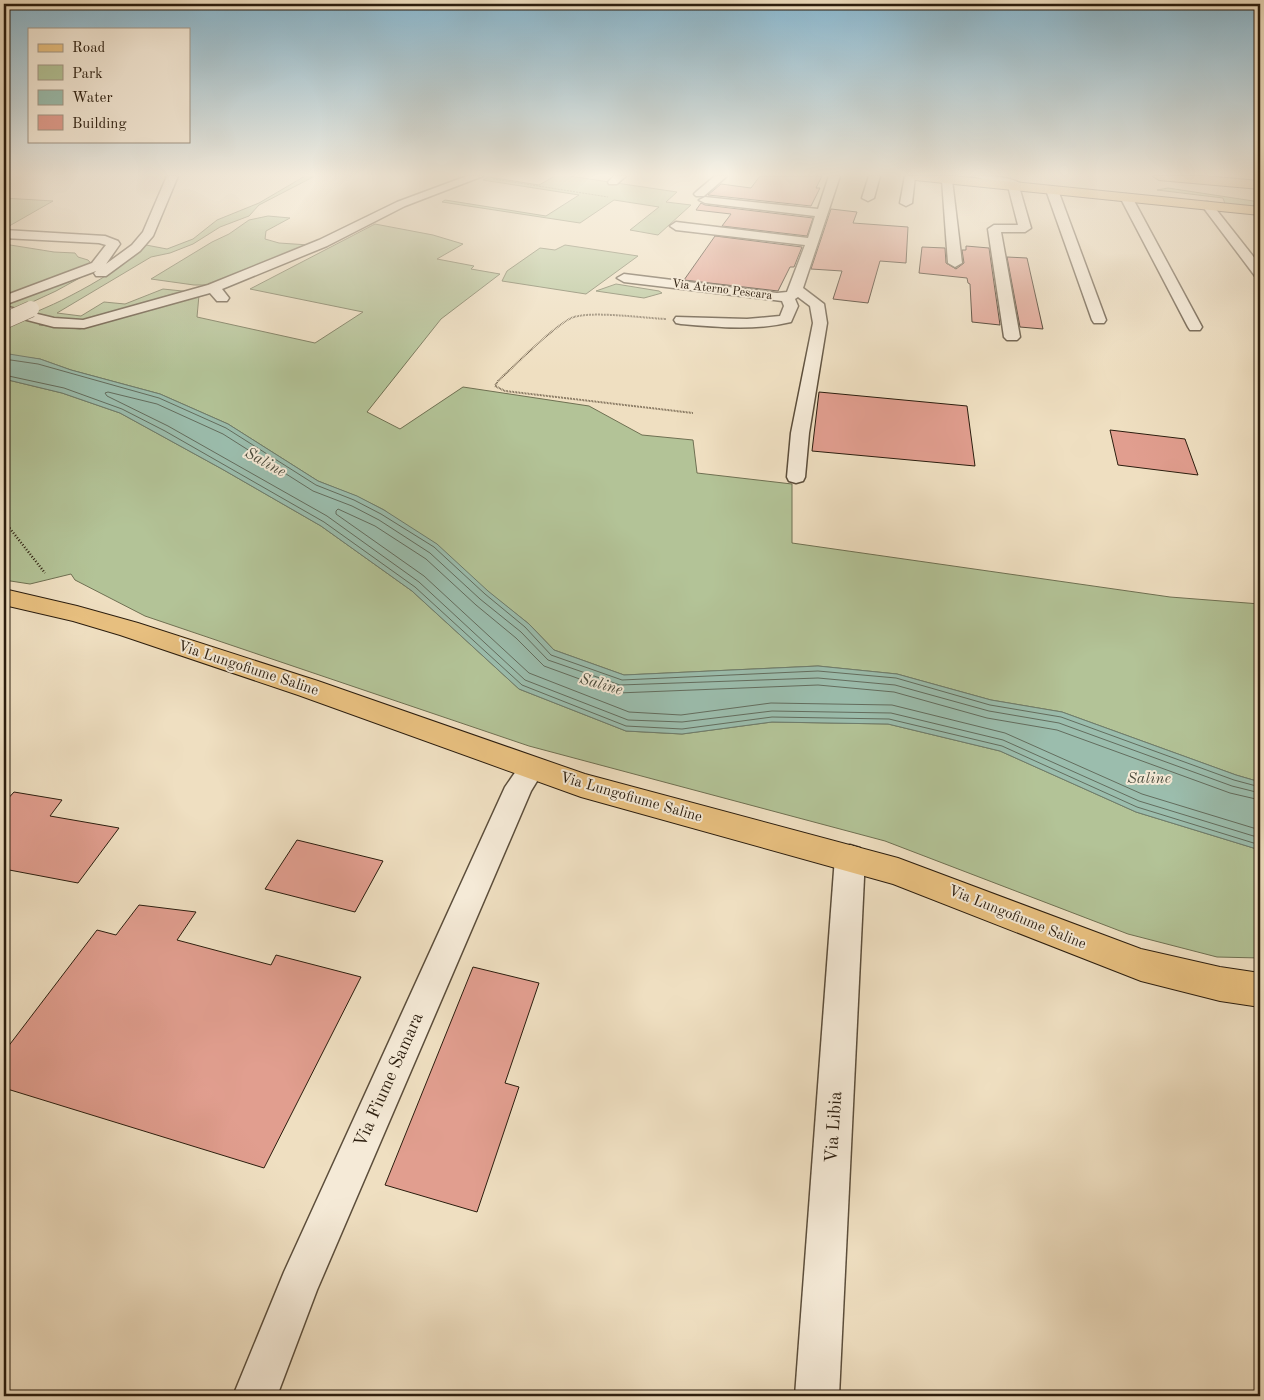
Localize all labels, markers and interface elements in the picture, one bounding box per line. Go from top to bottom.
legend [28,28,190,142]
text: Road [72,41,106,56]
text: Park [72,67,103,82]
text: Water [72,91,113,106]
text: Building [72,117,127,132]
street label: Via Aterno Pescara [671,278,773,302]
water label: Saline [242,445,289,481]
street label: Via Lungofiume Saline [176,639,320,699]
water label: Saline [578,671,625,699]
street label: Via Lungofiume Saline [558,771,704,826]
water label: Saline [1127,771,1172,787]
street label: Via Lungofiume Saline [946,884,1088,953]
street label: Via Fiume Samara [351,1010,427,1150]
street label: Via Libia [823,1090,845,1163]

